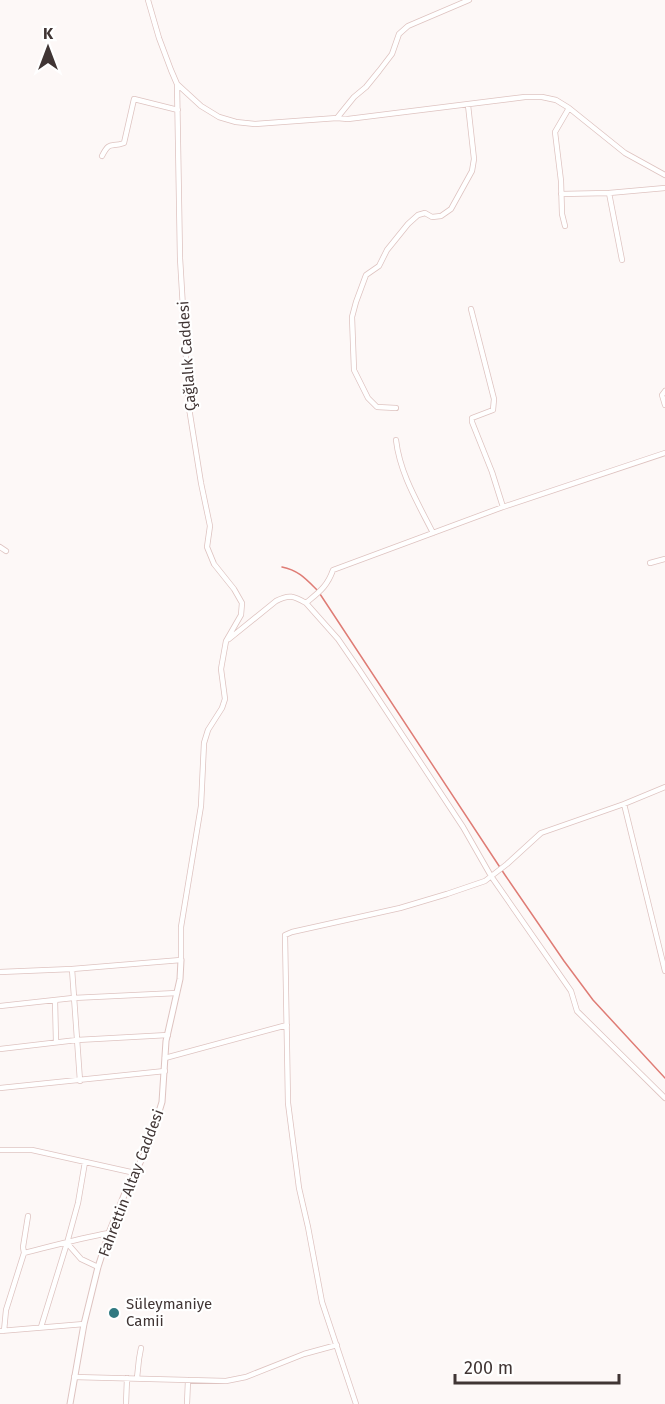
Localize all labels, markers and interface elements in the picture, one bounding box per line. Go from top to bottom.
north arrow [18,18,78,78]
text: K [43,24,54,43]
street label: Çağlalık Caddesi [174,300,200,412]
street label: Fahrettin Altay Caddesi [95,1107,167,1259]
place label: Süleymaniye Camii [126,1295,212,1330]
marker: Süleymaniye Camii [107,1306,121,1320]
scale bar [455,1347,618,1385]
text: 200 m [464,1357,513,1379]

